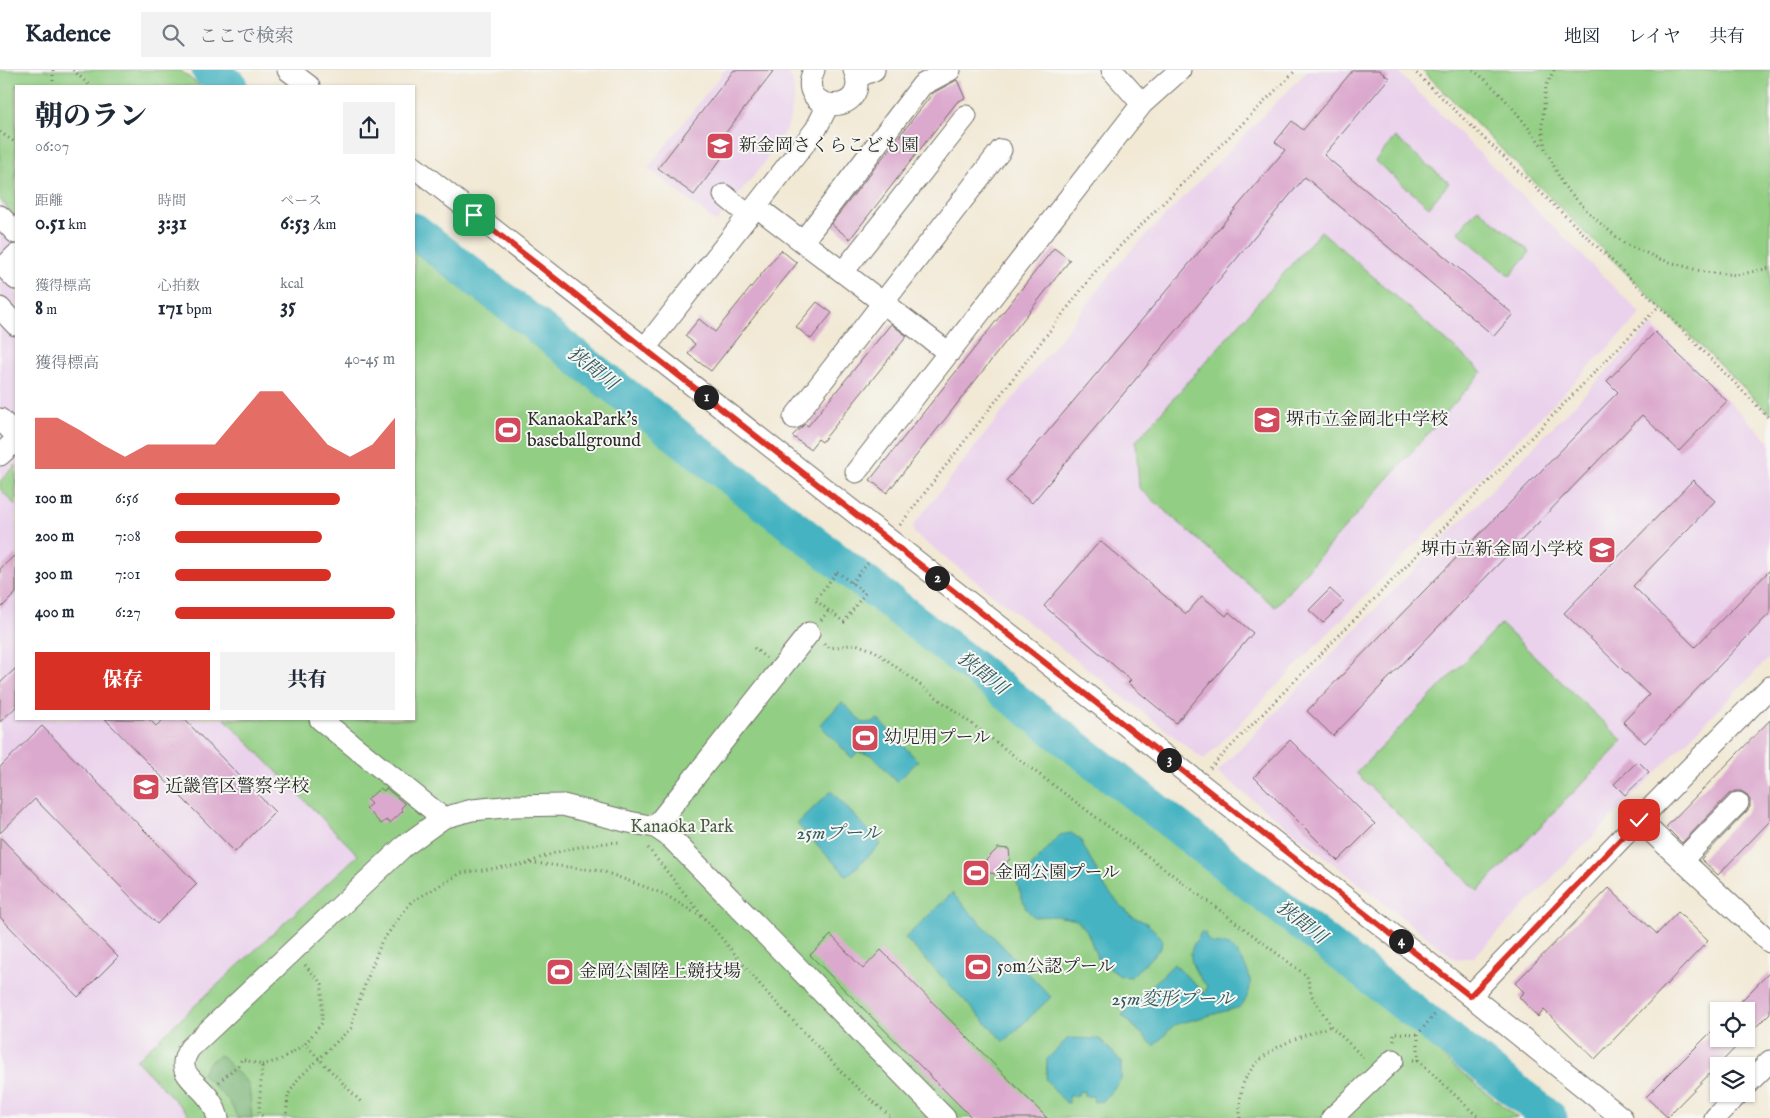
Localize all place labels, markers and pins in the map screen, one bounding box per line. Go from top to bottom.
school or university icon: 新金岡さくらこども園 [705,131,735,161]
place label: 新金岡さくらこども園 [739,135,919,158]
pin [453,194,495,236]
pin: 1 [694,384,718,410]
school or university icon: 堺市立金岡北中学校 [1252,405,1282,435]
place label: KanaokaPark's baseballground [527,409,641,453]
place label: 堺市立金岡北中学校 [1286,409,1448,432]
sports icon: KanaokaPark's baseballground [493,415,523,445]
school or university icon: 堺市立新金岡小学校 [1587,535,1617,565]
place label: 堺市立新金岡小学校 [1421,539,1583,562]
pin: 2 [924,566,950,590]
sports icon: 幼児用プール [850,723,880,753]
place label: 幼児用プール [884,727,991,750]
pin: 3 [1156,748,1182,772]
school or university icon: 近畿管区警察学校 [131,772,161,802]
place label: 近畿管区警察学校 [165,776,309,799]
pin [1618,799,1660,841]
sports icon: 金岡公園プール [961,858,991,888]
place label: 金岡公園プール [995,862,1120,885]
pin: 4 [1388,928,1414,954]
sports icon: 50m公認プール [963,952,993,982]
place label: 50m公認プール [997,956,1115,979]
sports icon: 金岡公園陸上競技場 [545,957,575,987]
place label: 金岡公園陸上競技場 [579,961,741,984]

